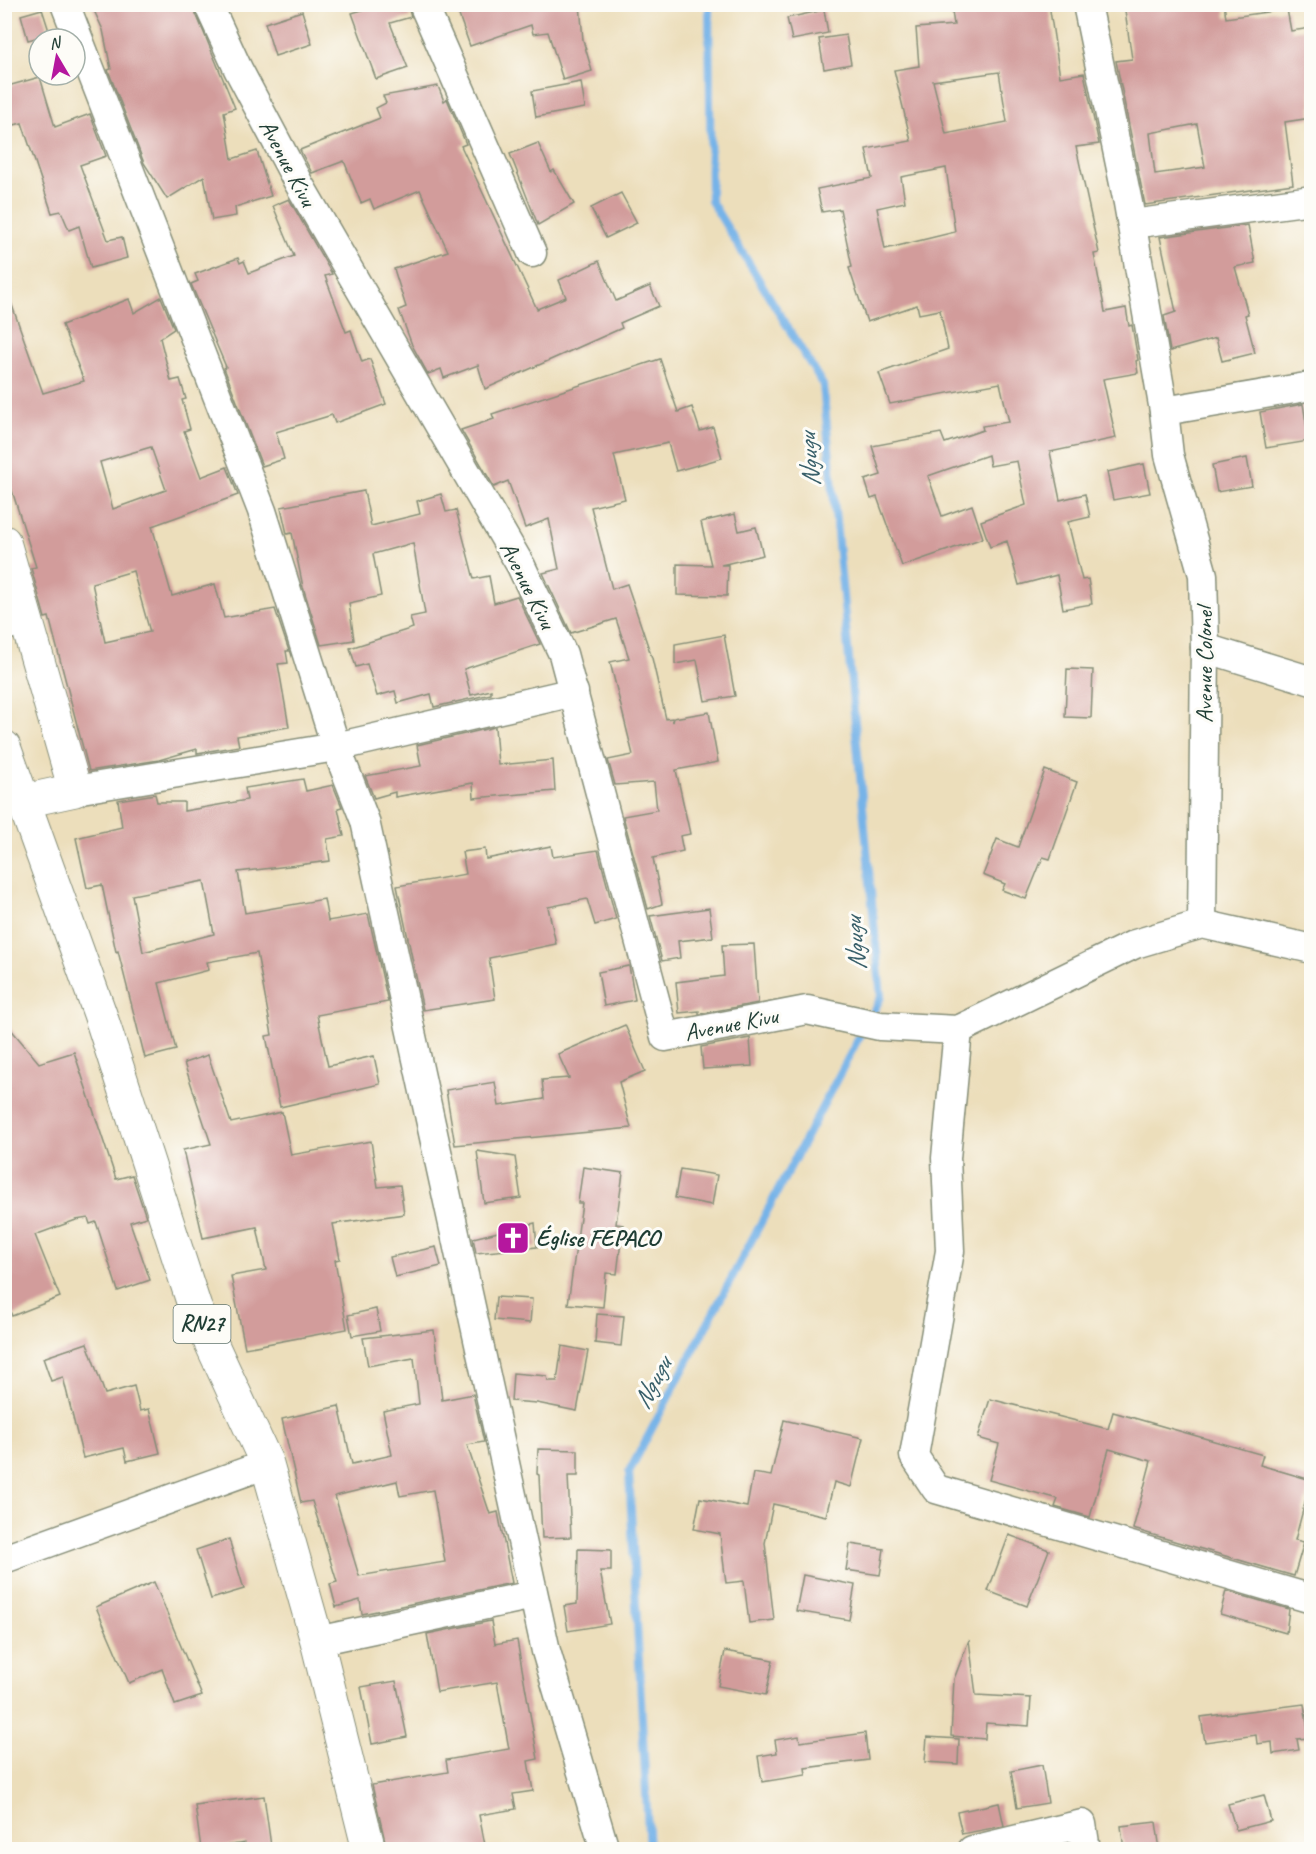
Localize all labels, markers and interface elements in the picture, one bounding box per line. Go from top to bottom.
north arrow [27,27,87,87]
text: N [48,32,64,54]
street label: Avenue Kivu [253,114,324,214]
water label: Ngugu [790,428,828,488]
street label: Avenue Kivu [493,536,564,636]
street label: Avenue Colonel [1189,603,1219,723]
water label: Ngugu [836,912,874,972]
street label: Avenue Kivu [682,1000,782,1048]
church icon: Église FEPACO [495,1220,531,1256]
place label: Église FEPACO [536,1223,662,1253]
road number: RN27 [174,1305,230,1343]
water label: Ngugu [625,1348,681,1414]

